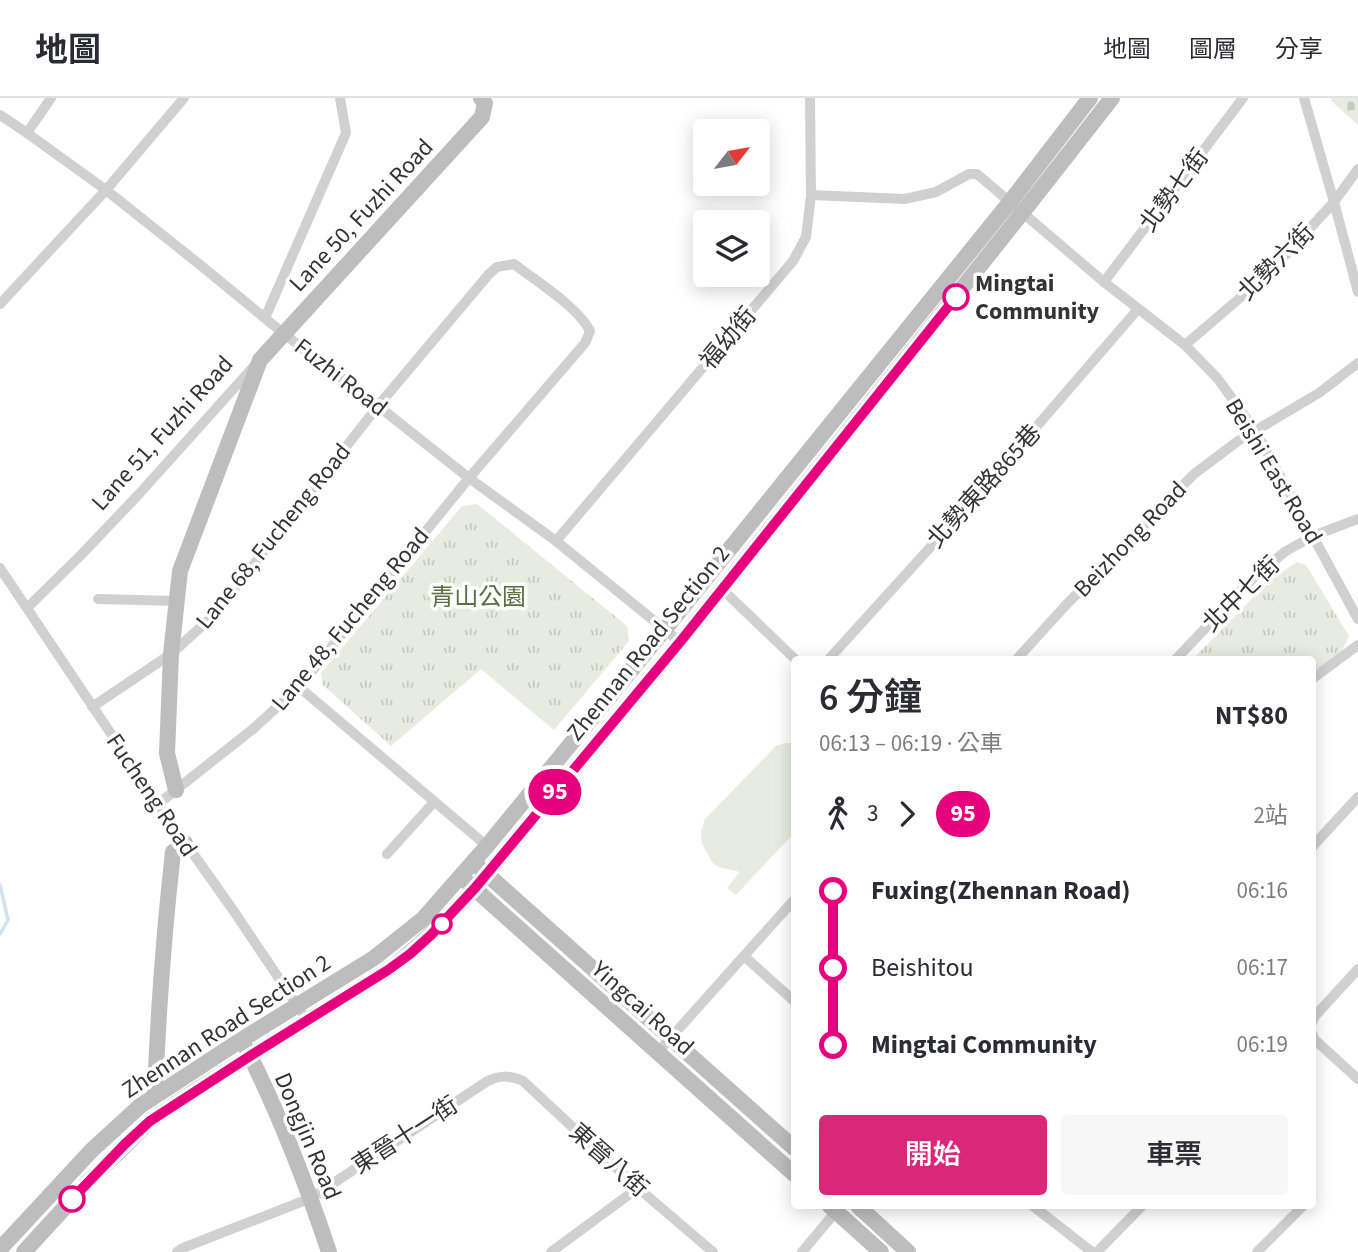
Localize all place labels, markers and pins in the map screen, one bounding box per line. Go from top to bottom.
place label: Mingtai Community [975,266,1100,329]
marker: Mingtai Community [943,284,969,310]
unlabelled marker [432,914,452,934]
unlabelled marker [59,1186,85,1212]

